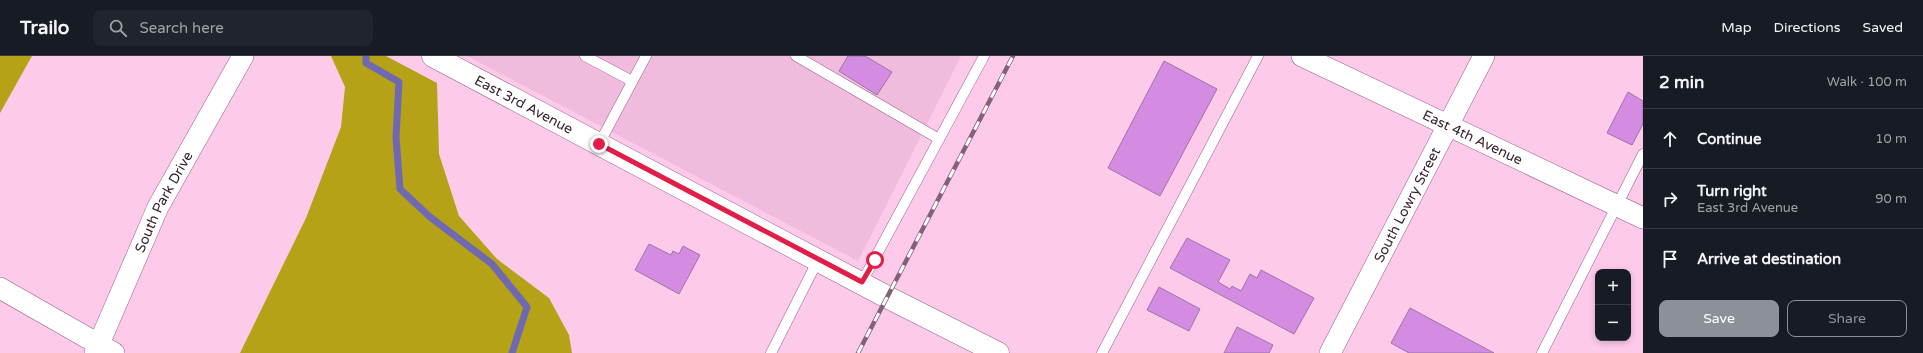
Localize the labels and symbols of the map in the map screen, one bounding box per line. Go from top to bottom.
street label: East 3rd Avenue [472,72,576,138]
street label: East 4th Avenue [1420,107,1525,169]
route end [590,135,608,153]
street label: South Lowry Street [1370,144,1444,265]
street label: South Park Drive [131,148,197,255]
route start [866,251,884,269]

